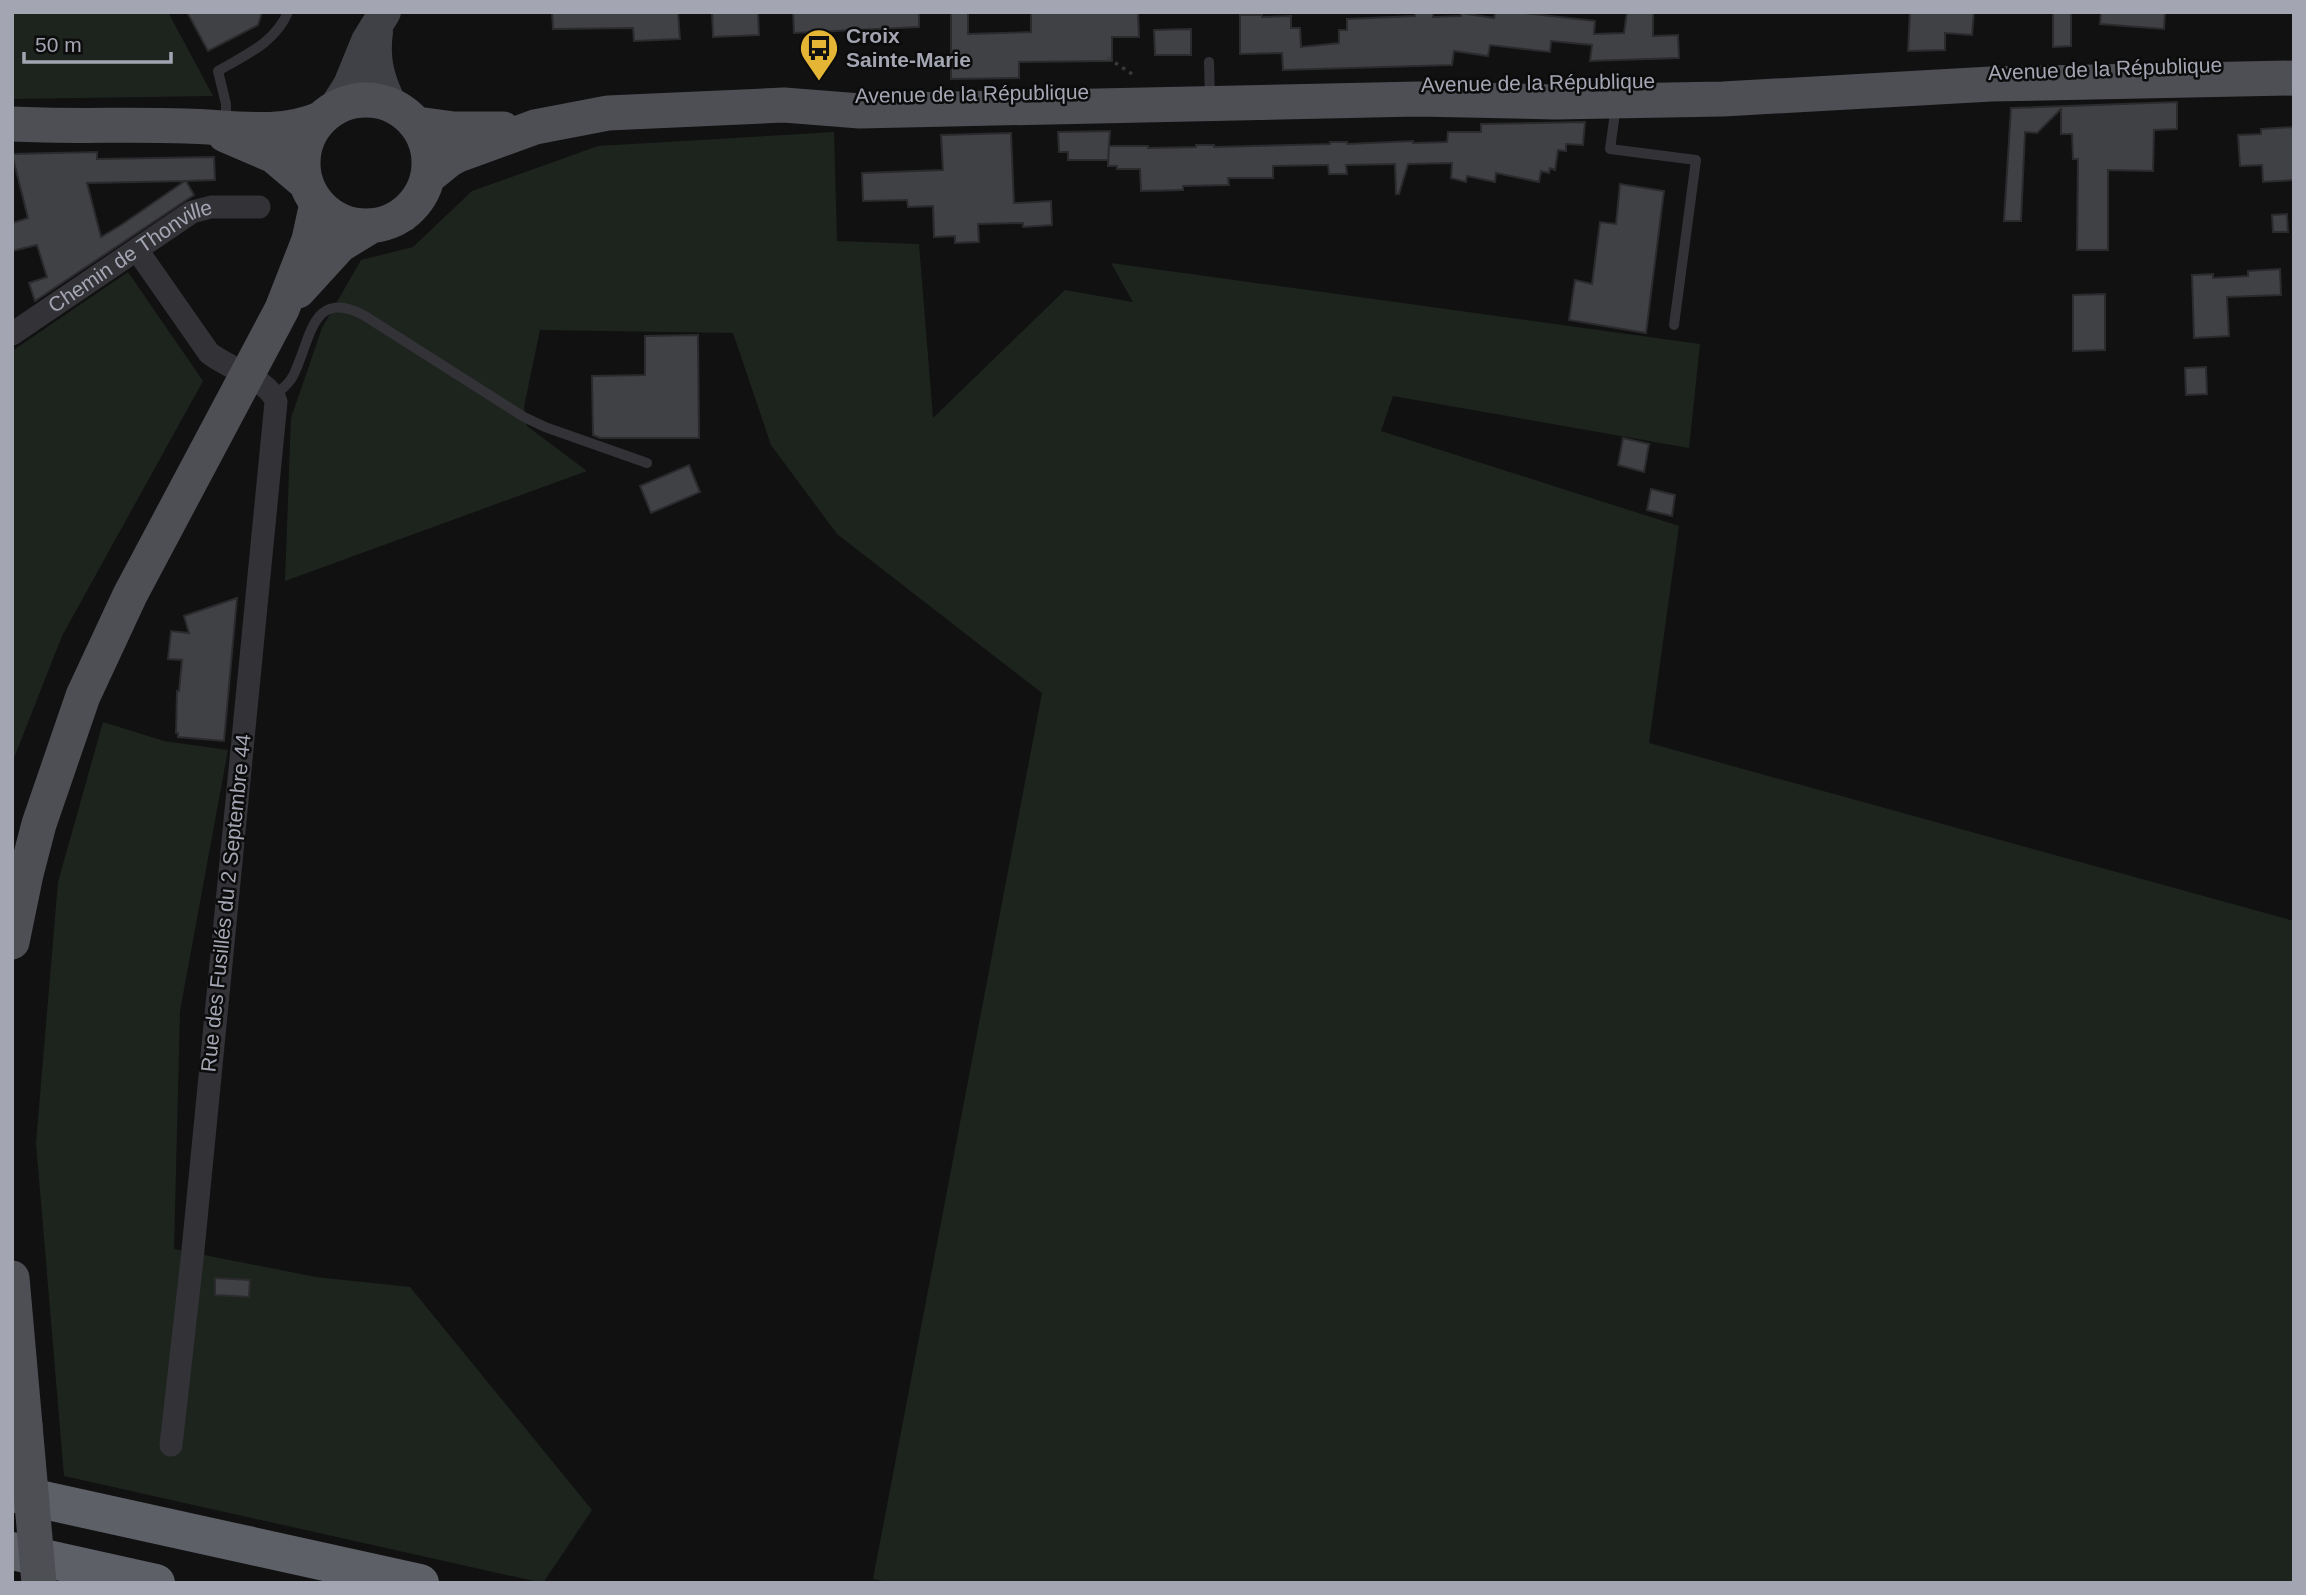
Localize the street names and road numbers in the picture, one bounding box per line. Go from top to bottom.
street label: Avenue de la République [1987,53,2222,84]
street label: Avenue de la République [1421,69,1655,96]
street label: Avenue de la République [855,80,1089,107]
street label: Chemin de Thonville [44,195,214,317]
street label: Rue des Fusillés du 2 Septembre 44 [196,733,255,1073]

